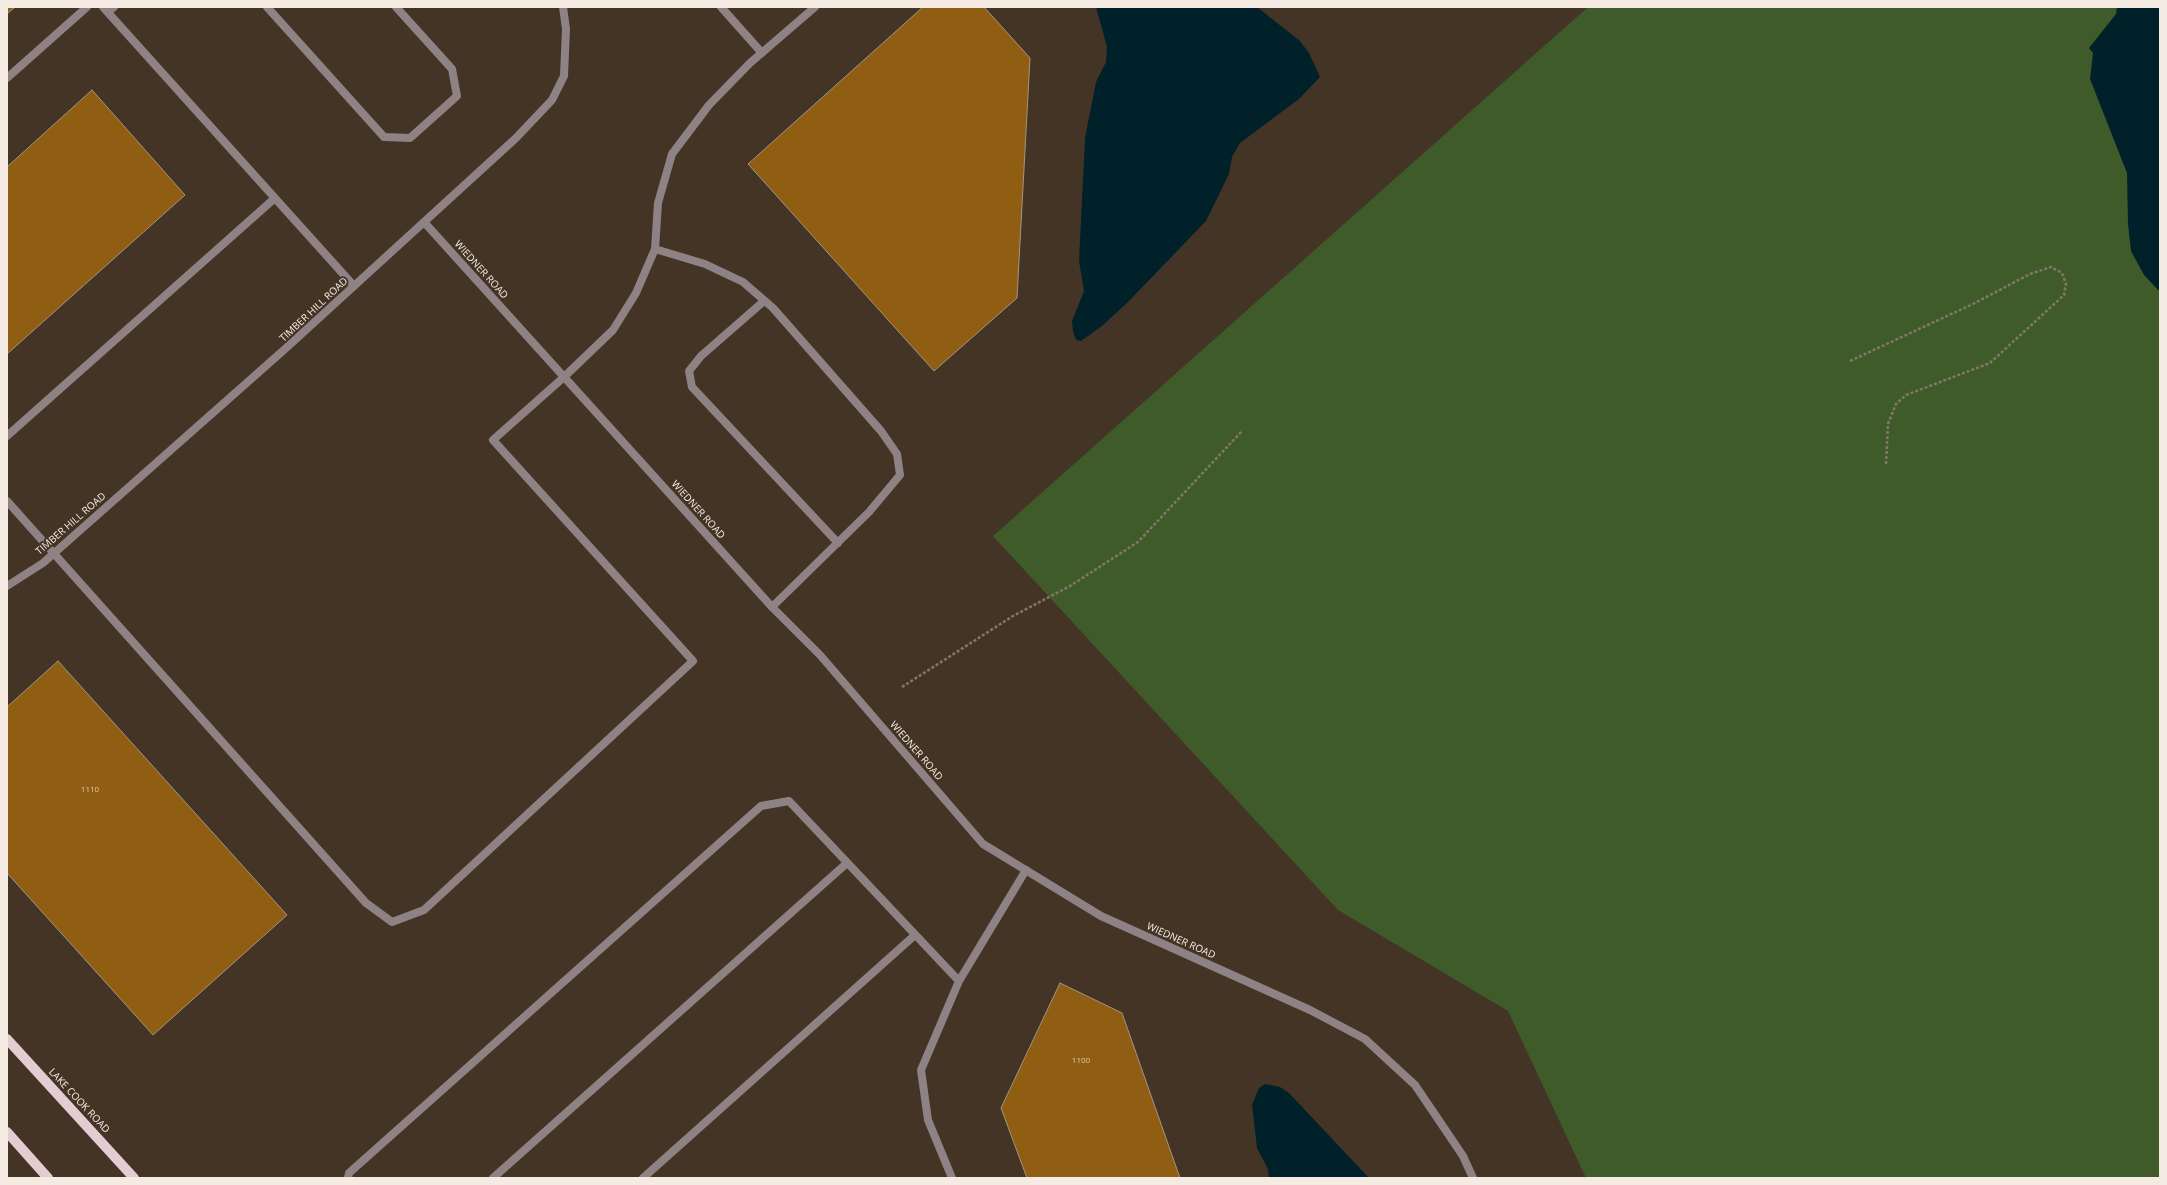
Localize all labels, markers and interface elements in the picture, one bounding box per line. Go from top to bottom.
street label: WIEDNER ROAD [452,238,510,302]
street label: TIMBER HILL ROAD [277,275,351,345]
street label: WIEDNER ROAD [669,478,727,542]
street label: TIMBER HILL ROAD [34,490,108,558]
street label: WIEDNER ROAD [887,719,945,783]
house number: 1110 [81,785,99,795]
street label: WIEDNER ROAD [1145,920,1217,962]
house number: 1100 [1072,1056,1090,1066]
street label: LAKE COOK ROAD [46,1066,112,1136]

